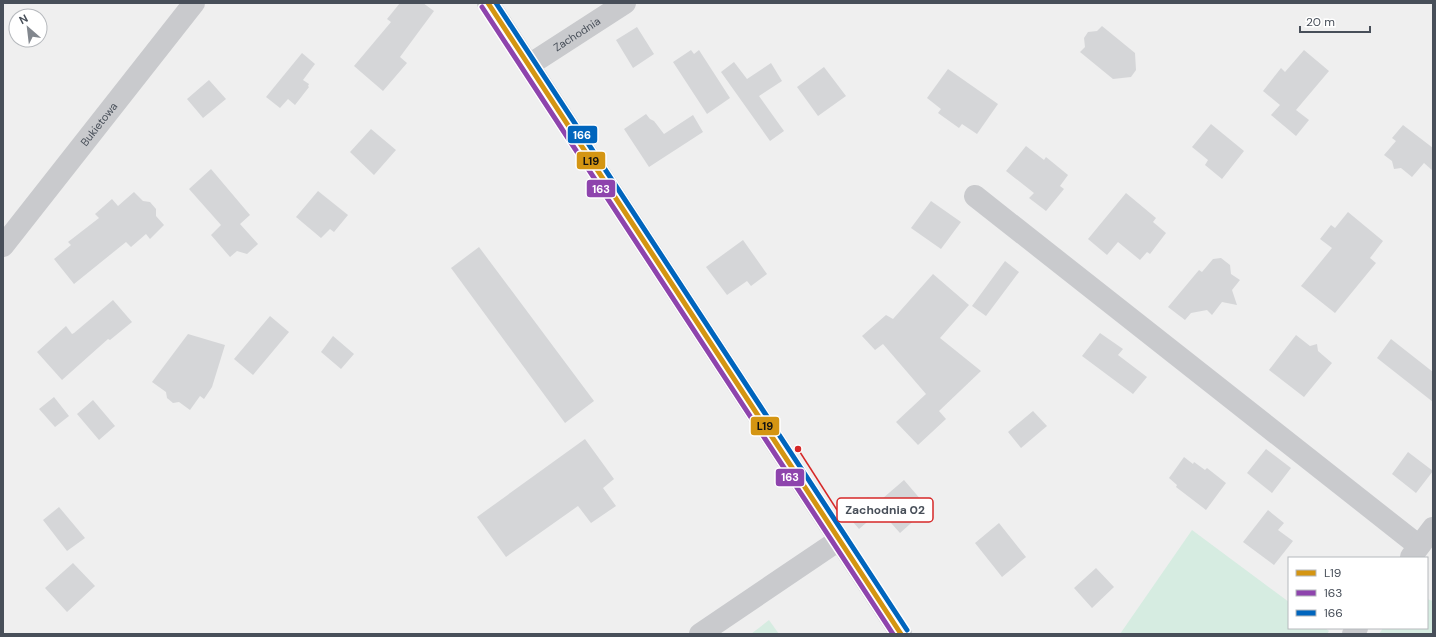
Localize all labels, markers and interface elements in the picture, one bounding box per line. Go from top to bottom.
north arrow [8,8,48,48]
scale bar [1300,8,1370,34]
text: N [16,11,30,27]
street label: Zachodnia [551,14,603,54]
text: 20 m [1306,14,1335,30]
street label: Bukietowa [77,99,120,149]
line badge: 166 [567,125,598,144]
text: 166 [573,128,591,142]
line badge: L19 [576,151,606,170]
text: L19 [583,154,599,168]
line badge: 163 [586,179,616,198]
text: 163 [592,182,610,196]
line badge: L19 [750,416,780,436]
text: L19 [757,419,773,433]
line badge: 163 [775,468,805,487]
text: 163 [781,470,799,484]
callout: Zachodnia 02 [837,498,933,522]
text: Zachodnia 02 [845,502,925,518]
legend [1288,557,1428,629]
text: L19 [1324,565,1341,581]
text: 163 [1324,585,1342,601]
text: 166 [1324,605,1343,621]

